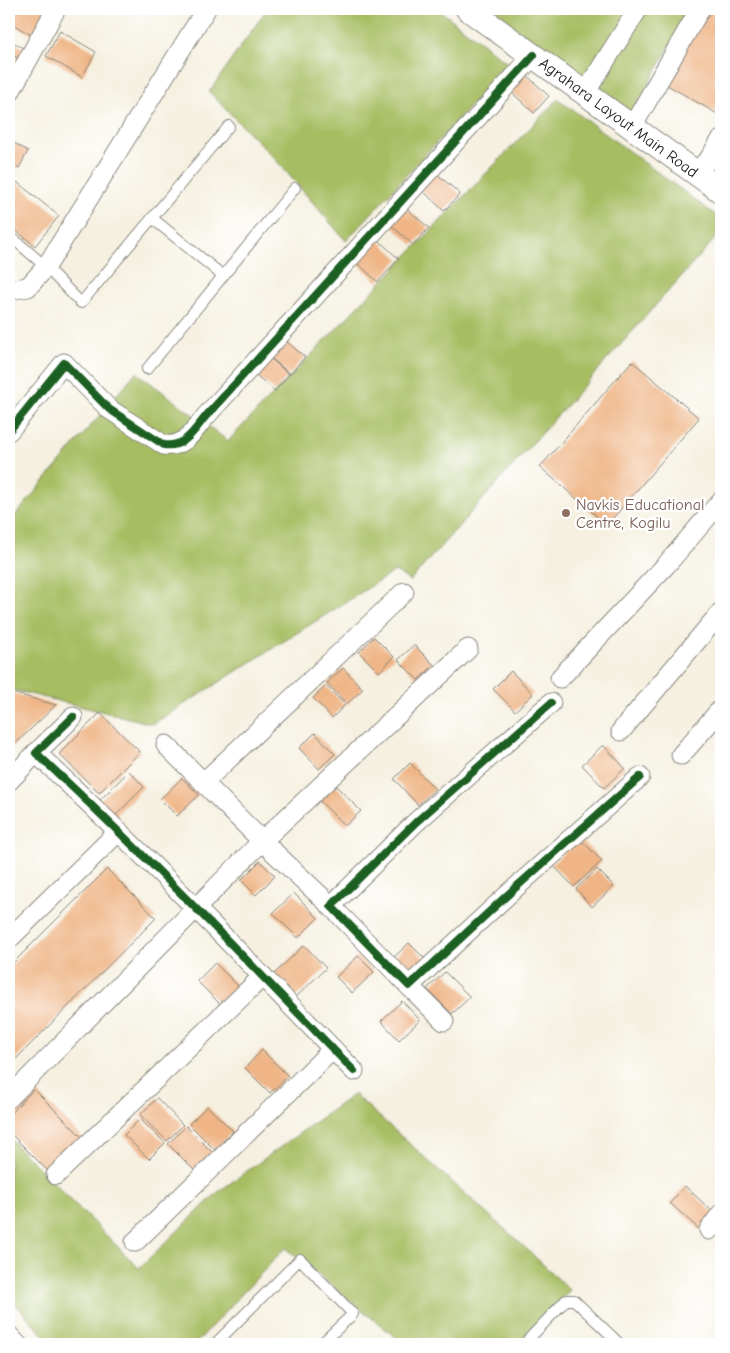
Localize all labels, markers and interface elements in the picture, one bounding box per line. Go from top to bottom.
street label: Agrahara Layout Main Road [535,54,701,182]
place label: Navkis Educational Centre, Kogilu [576,496,704,532]
marker: Navkis Educational Centre, Kogilu [560,507,572,519]

